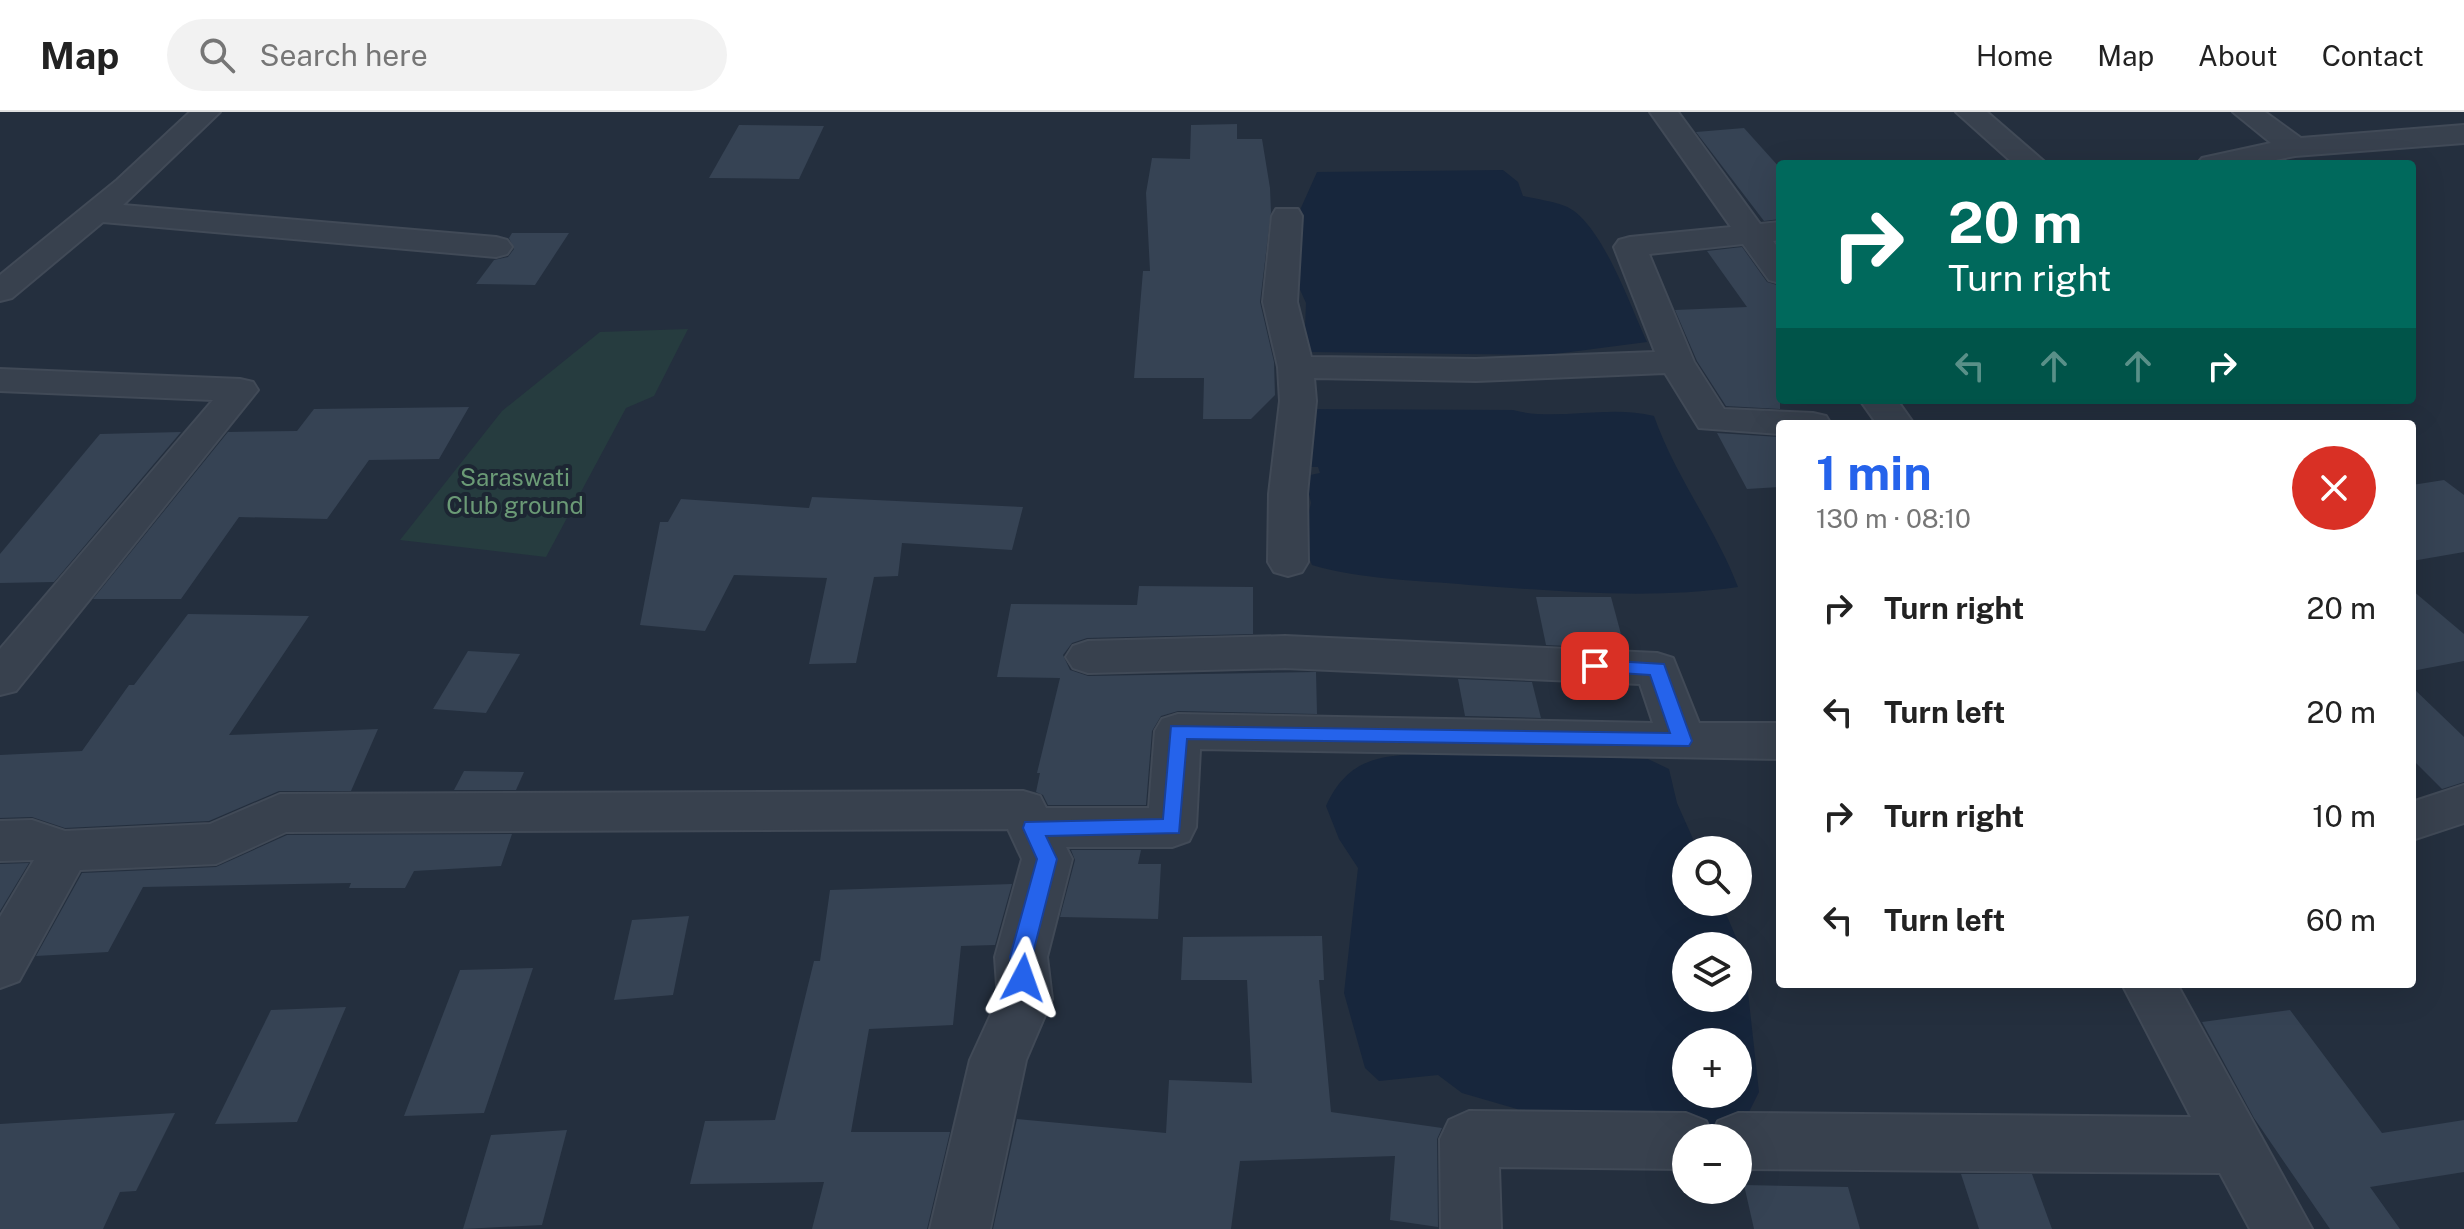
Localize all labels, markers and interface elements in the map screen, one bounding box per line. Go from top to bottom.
search box [167,19,727,91]
text: Map [40,33,119,78]
icon: search [195,33,239,77]
text: Search here [259,37,428,73]
text: Home [1976,39,2053,72]
text: Map [2097,39,2154,72]
text: About [2198,39,2278,72]
text: Contact [2322,39,2424,72]
text: 20 m [1948,190,2082,256]
icon: right [1816,192,1920,296]
text: Turn right [1948,257,2111,299]
icon: left [1948,344,1992,388]
icon: ahead [2032,344,2076,388]
icon: ahead [2116,344,2160,388]
icon: right [2200,344,2244,388]
text: 1 min [1816,444,1932,501]
button: close [2292,446,2376,530]
park label: Saraswati Club ground [446,463,584,519]
text: 130 m · 08:10 [1816,503,1971,534]
icon: right [1816,586,1860,630]
text: Turn right [1884,590,2024,626]
text: 20 m [2307,590,2376,626]
pin [1561,632,1629,700]
icon: arrive [1573,644,1617,688]
icon: left [1816,690,1860,734]
text: Turn left [1884,694,2005,730]
text: 20 m [2307,694,2376,730]
icon: right [1816,794,1860,838]
text: Turn right [1884,798,2024,834]
text: 10 m [2312,798,2376,834]
map controls [1672,836,1752,1204]
button: search [1672,836,1752,916]
icon: left [1816,898,1860,942]
text: Turn left [1884,902,2005,938]
text: 60 m [2306,902,2376,938]
button: layers [1672,932,1752,1012]
position arrow [981,936,1065,1020]
button: + [1672,1028,1752,1108]
button: − [1672,1124,1752,1204]

